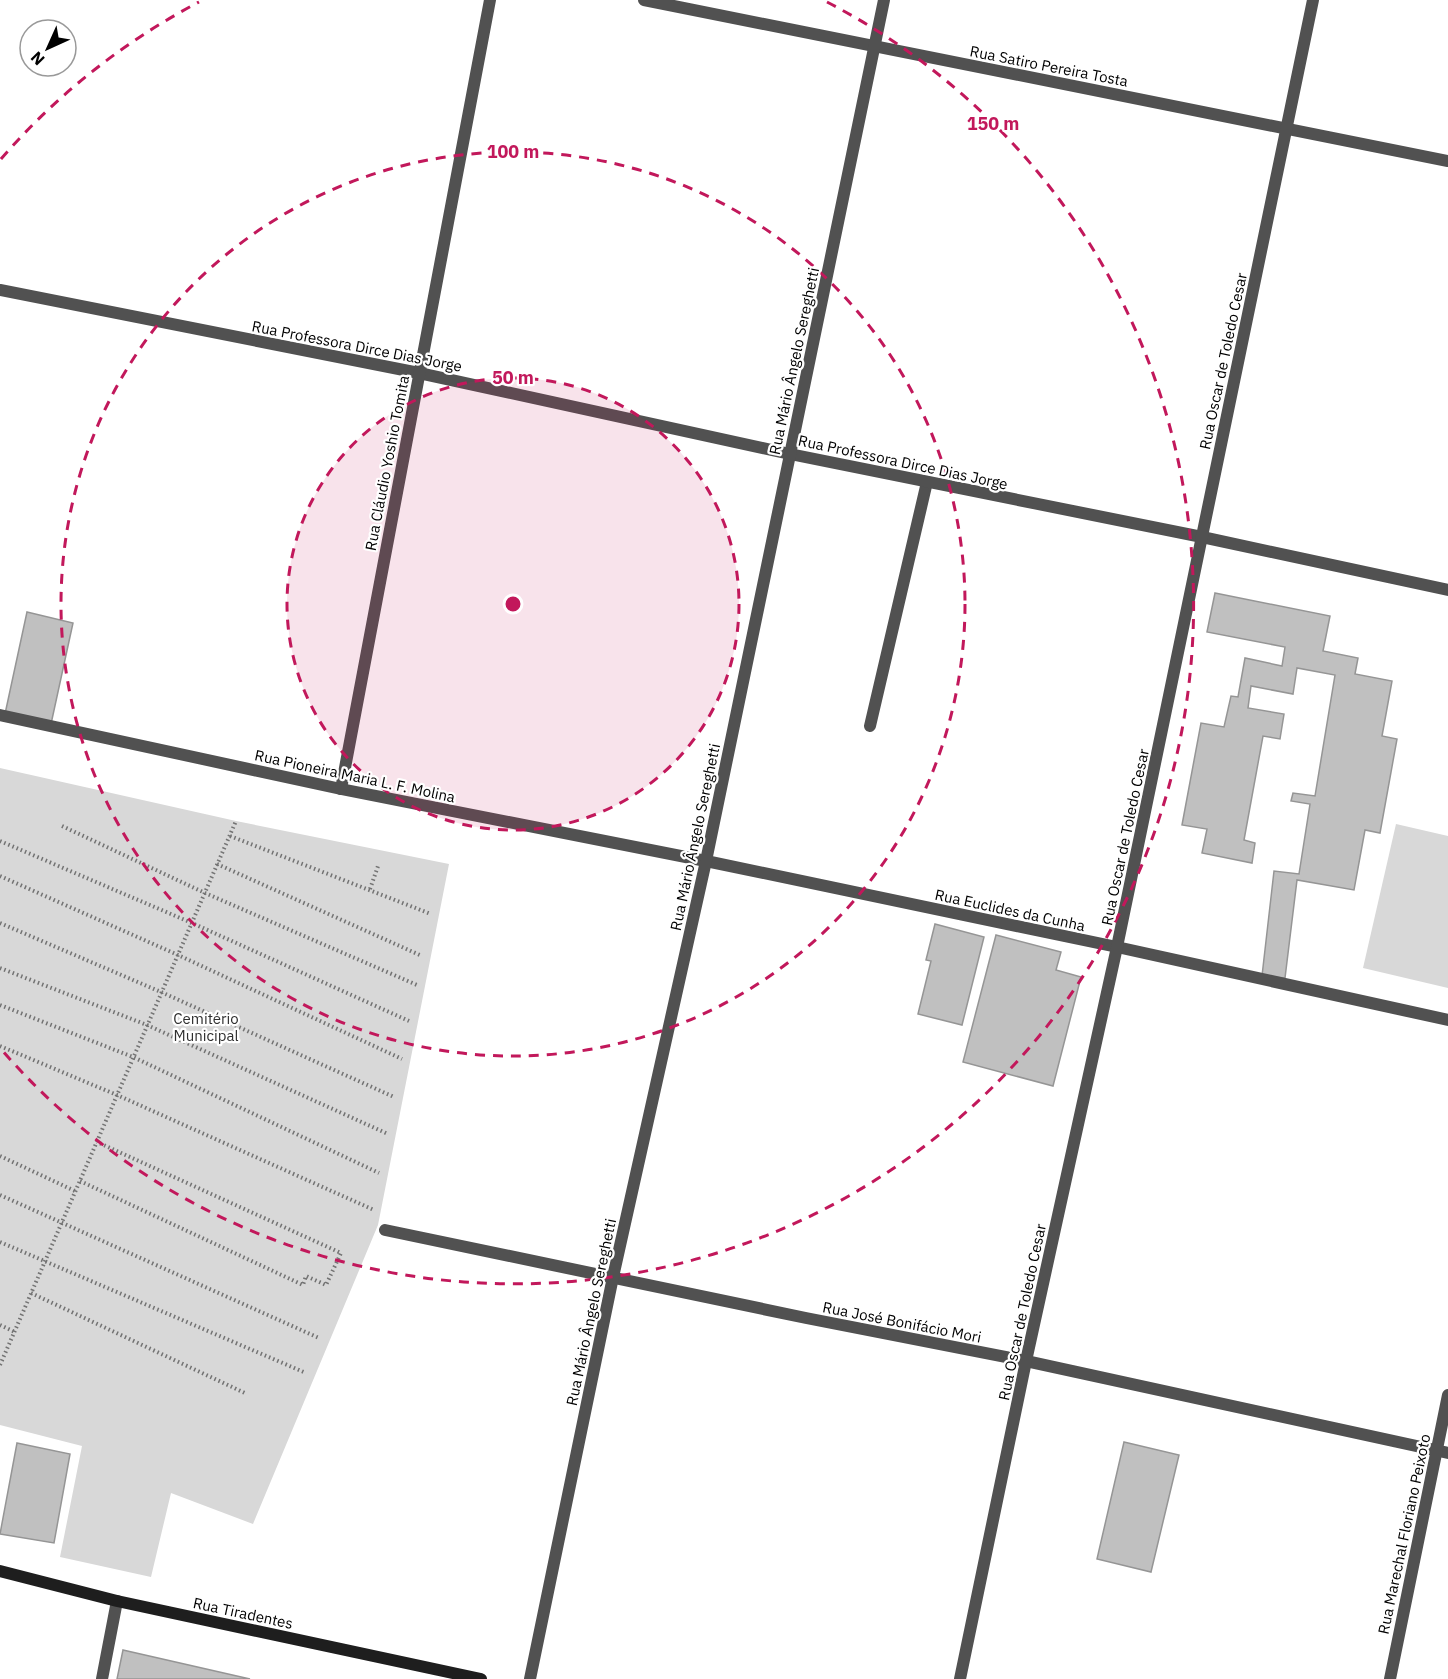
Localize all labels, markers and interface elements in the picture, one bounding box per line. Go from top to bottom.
north arrow [18,18,78,78]
street label: Rua Satiro Pereira Tosta [968,41,1130,91]
text: N [26,47,49,70]
text: 150 m [967,112,1019,135]
text: 100 m [487,140,539,163]
street label: Rua Mário Ângelo Sereghetti [765,266,823,456]
street label: Rua Oscar de Toledo Cesar [1195,271,1251,451]
street label: Rua Professora Dirce Dias Jorge [250,316,464,376]
text: 50 m [492,366,534,389]
street label: Rua Cláudio Yoshio Tomita [361,374,413,552]
street label: Rua Professora Dirce Dias Jorge [796,430,1010,494]
centre of rings [503,594,523,614]
street label: Rua Mário Ângelo Sereghetti [666,742,724,932]
street label: Rua Pioneira Maria L. F. Molina [253,745,457,807]
street label: Rua Oscar de Toledo Cesar [1097,747,1153,927]
street label: Rua Euclides da Cunha [933,885,1087,935]
park label: Cemitério Municipal [173,1009,239,1045]
street label: Rua Mário Ângelo Sereghetti [562,1217,620,1407]
street label: Rua Oscar de Toledo Cesar [994,1222,1050,1402]
street label: Rua José Bonifácio Mori [821,1297,983,1347]
street label: Rua Marechal Floriano Peixoto [1373,1432,1435,1636]
street label: Rua Tiradentes [191,1593,295,1633]

